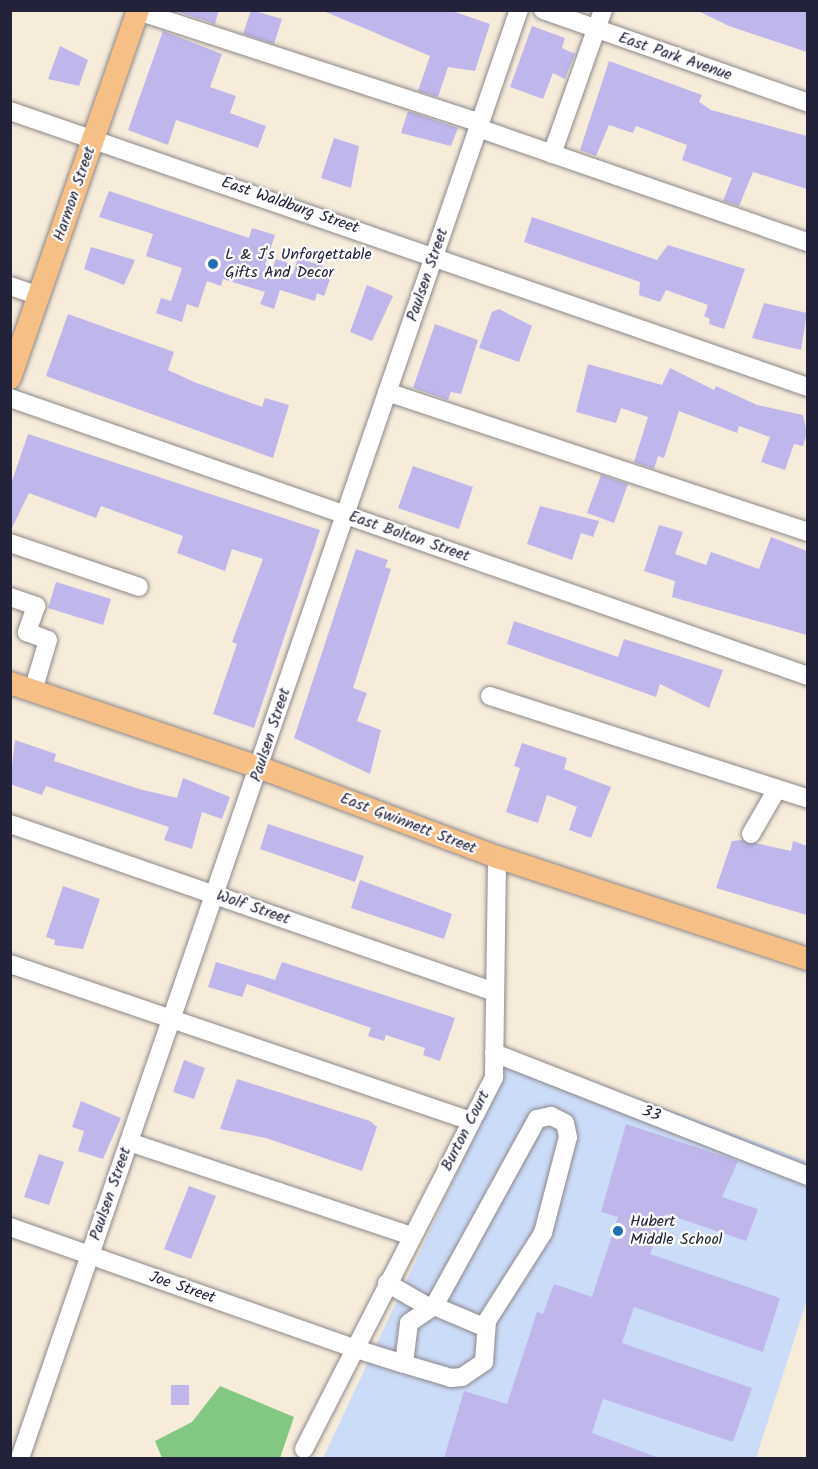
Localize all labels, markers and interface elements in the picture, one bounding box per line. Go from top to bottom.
street label: East Park Avenue [616,29,734,85]
street label: Harmon Street [50,144,100,244]
street label: East Waldburg Street [219,173,361,239]
street label: Paulsen Street [403,226,453,324]
place label: L & J's Unforgettable Gifts And Decor [225,245,372,283]
marker: L & J's Unforgettable Gifts And Decor [206,257,220,271]
street label: East Bolton Street [346,507,472,567]
street label: Paulsen Street [247,686,295,784]
street label: East Gwinnett Street [337,789,479,859]
street label: Wolf Street [214,886,292,930]
street label: Burton Court [438,1088,494,1174]
street label: 33 [639,1102,663,1126]
street label: Paulsen Street [86,1145,136,1243]
place label: Hubert Middle School [630,1212,723,1250]
marker: Hubert Middle School [611,1224,625,1238]
street label: Joe Street [146,1268,218,1308]

